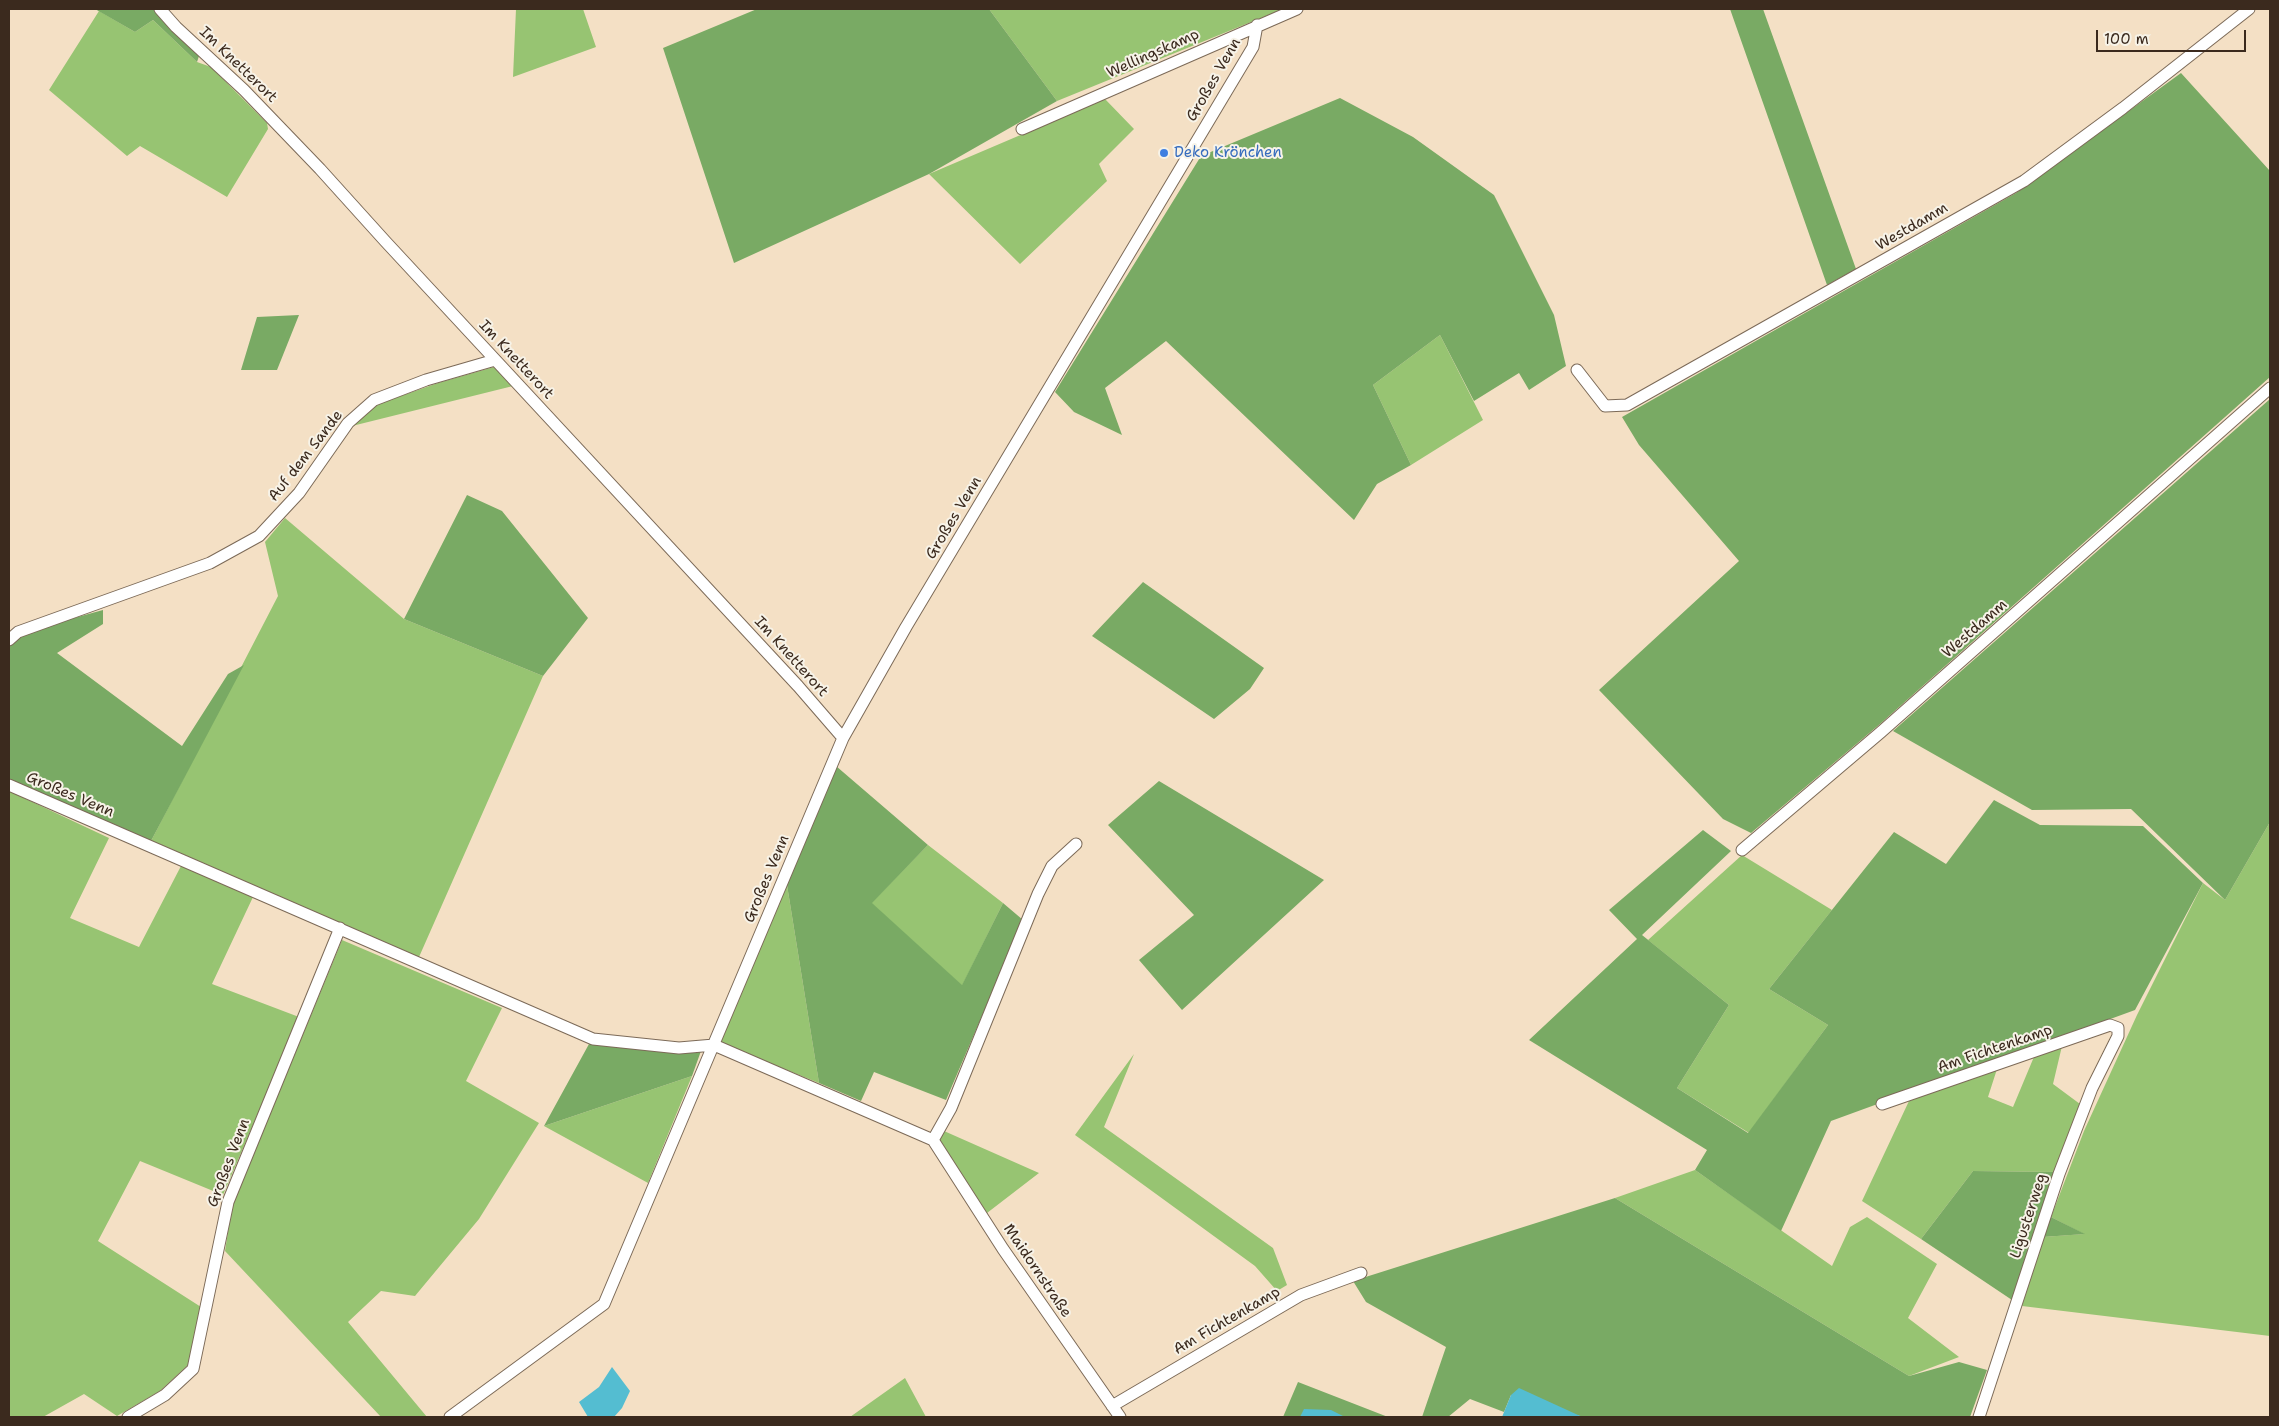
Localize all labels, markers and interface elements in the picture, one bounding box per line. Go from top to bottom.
scale bar [2099,20,2249,52]
street label: Im Knetterort [195,23,281,107]
street label: Wellingskamp [1104,26,1202,82]
text: 100 m [2104,29,2149,49]
street label: Großes Venn [1183,35,1245,125]
place label: Deko Krönchen [1174,144,1282,162]
marker: Deko Krönchen [1158,147,1170,159]
street label: Westdamm [1873,199,1951,255]
street label: Im Knetterort [475,317,557,403]
street label: Auf dem Sande [265,407,347,505]
street label: Großes Venn [922,473,986,563]
street label: Westdamm [1939,596,2011,662]
street label: Im Knetterort [750,613,832,701]
street label: Großes Venn [24,769,116,821]
street label: Großes Venn [741,833,793,925]
street label: Am Fichtenkamp [1935,1021,2055,1077]
street label: Großes Venn [204,1116,254,1210]
street label: Ligusterweg [2007,1171,2051,1261]
street label: Maidornstraße [999,1221,1075,1321]
street label: Am Fichtenkamp [1171,1283,1283,1359]

